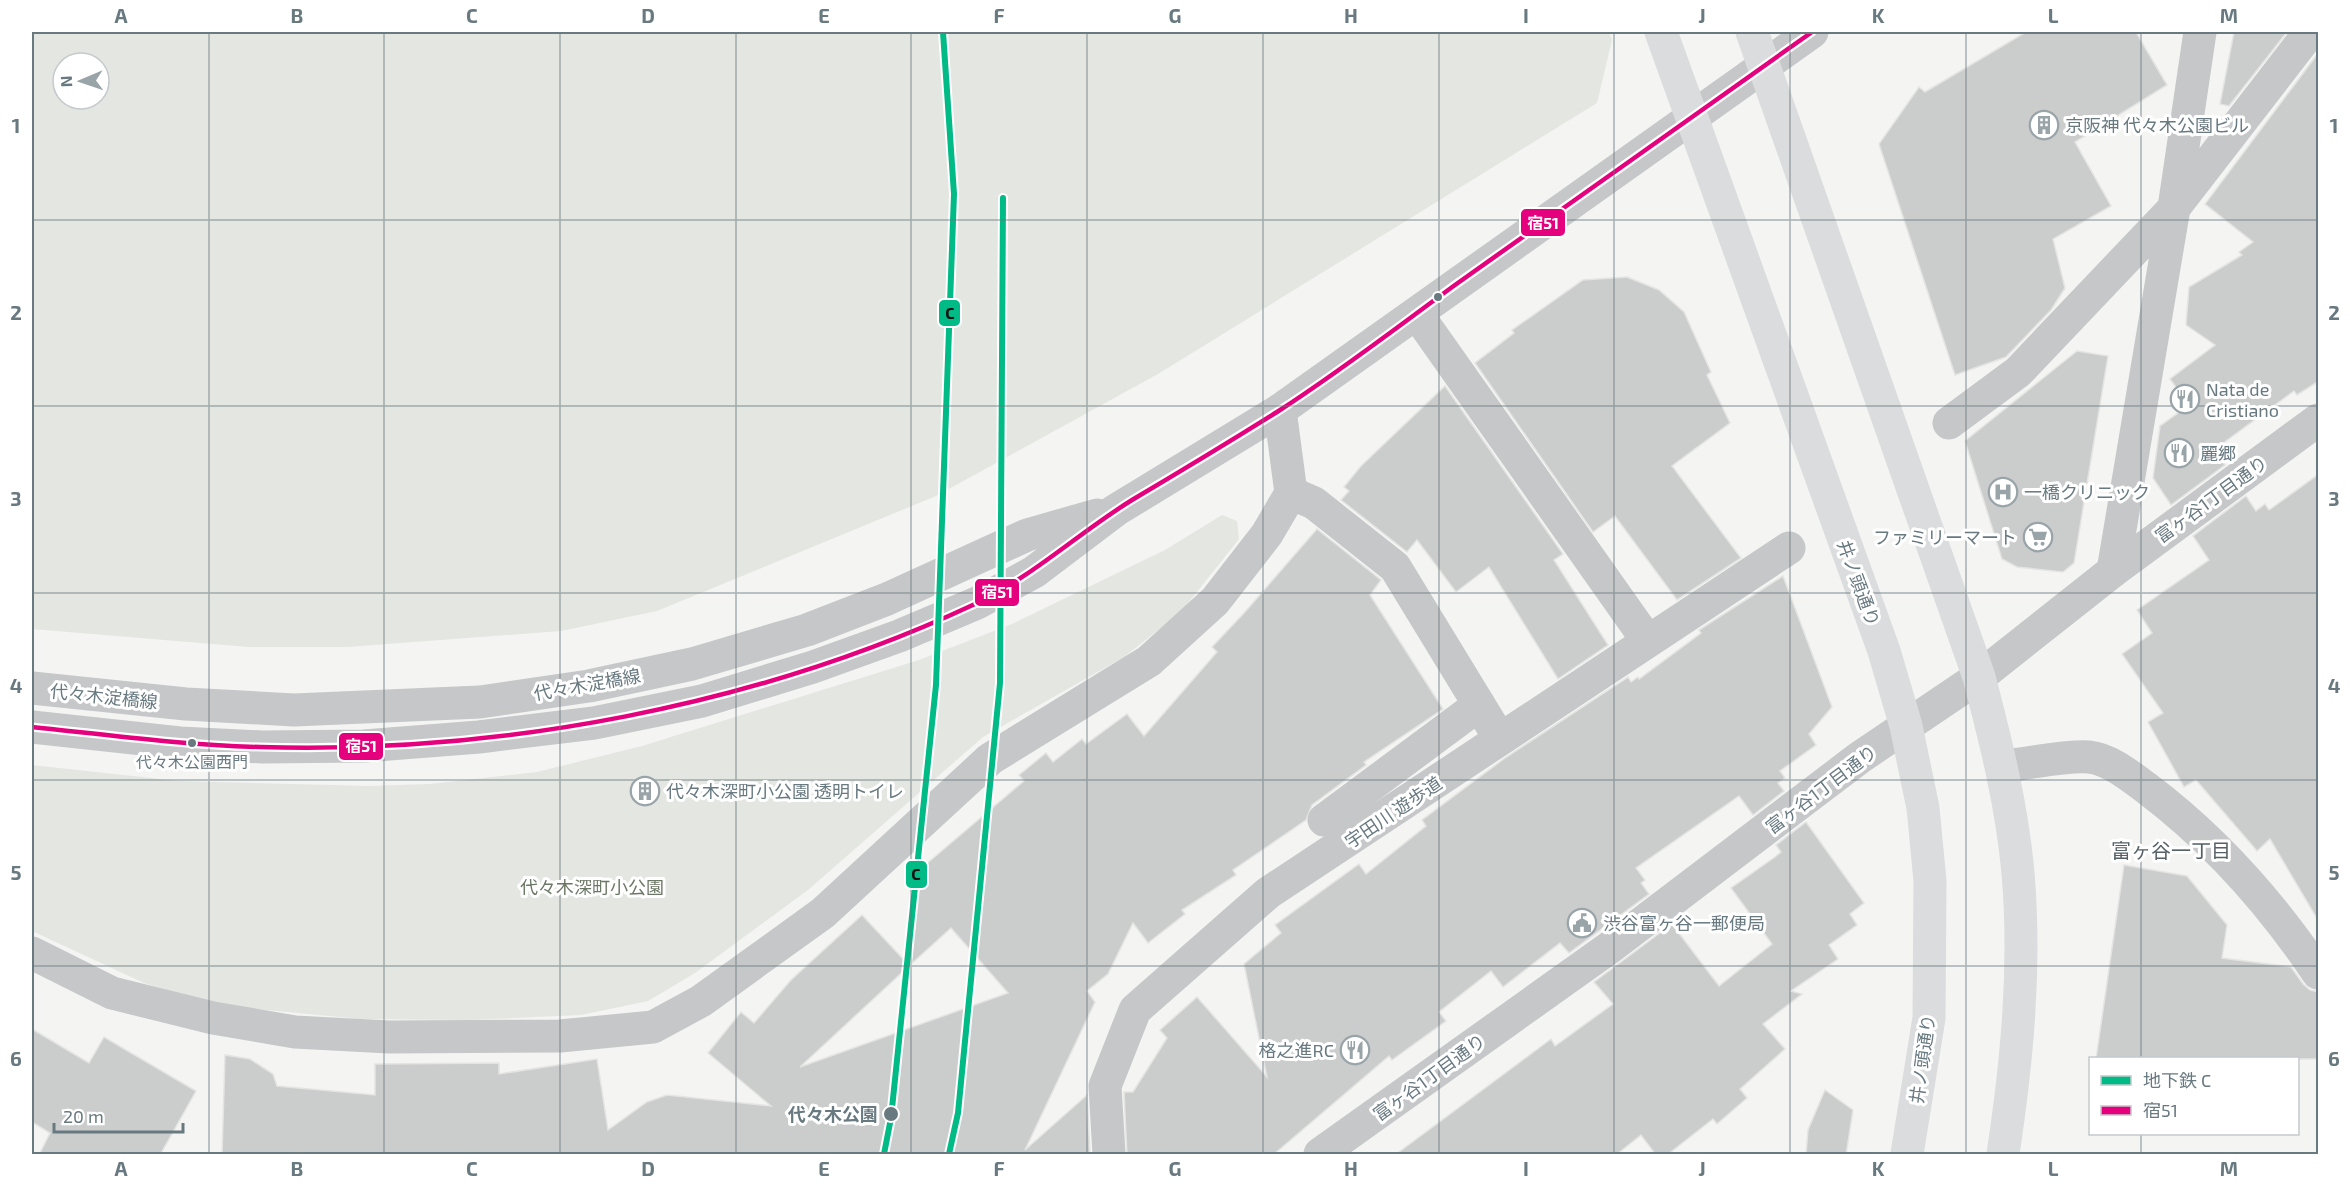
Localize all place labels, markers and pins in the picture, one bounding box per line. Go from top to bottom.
building icon: 京阪神 代々木公園ビル [2028,109,2060,141]
place label: 京阪神 代々木公園ビル [2065,114,2249,136]
unlabelled marker [1432,291,1444,303]
place label: Nata de Cristiano [2206,378,2279,421]
restaurant icon: Nata de Cristiano [2169,383,2201,415]
restaurant icon: 麗郷 [2163,437,2195,469]
place label: 麗郷 [2200,442,2236,464]
hospital icon: 一橋クリニック [1987,476,2019,508]
place label: 一橋クリニック [2024,481,2150,503]
supermarket icon: ファミリーマート [2022,521,2054,553]
place label: ファミリーマート [1873,526,2017,548]
marker: 代々木公園西門 [186,737,198,749]
place label: 代々木公園西門 [136,752,248,771]
building icon: 代々木深町小公園 透明トイレ [629,775,661,807]
place label: 代々木深町小公園 透明トイレ [666,780,904,802]
public building icon: 渋谷富ヶ谷一郵便局 [1566,907,1598,939]
place label: 渋谷富ヶ谷一郵便局 [1603,912,1765,934]
restaurant icon: 格之進RC [1339,1034,1371,1066]
place label: 格之進RC [1259,1039,1334,1061]
place label: 代々木公園 [787,1103,878,1125]
marker: 代々木公園 [882,1105,900,1123]

